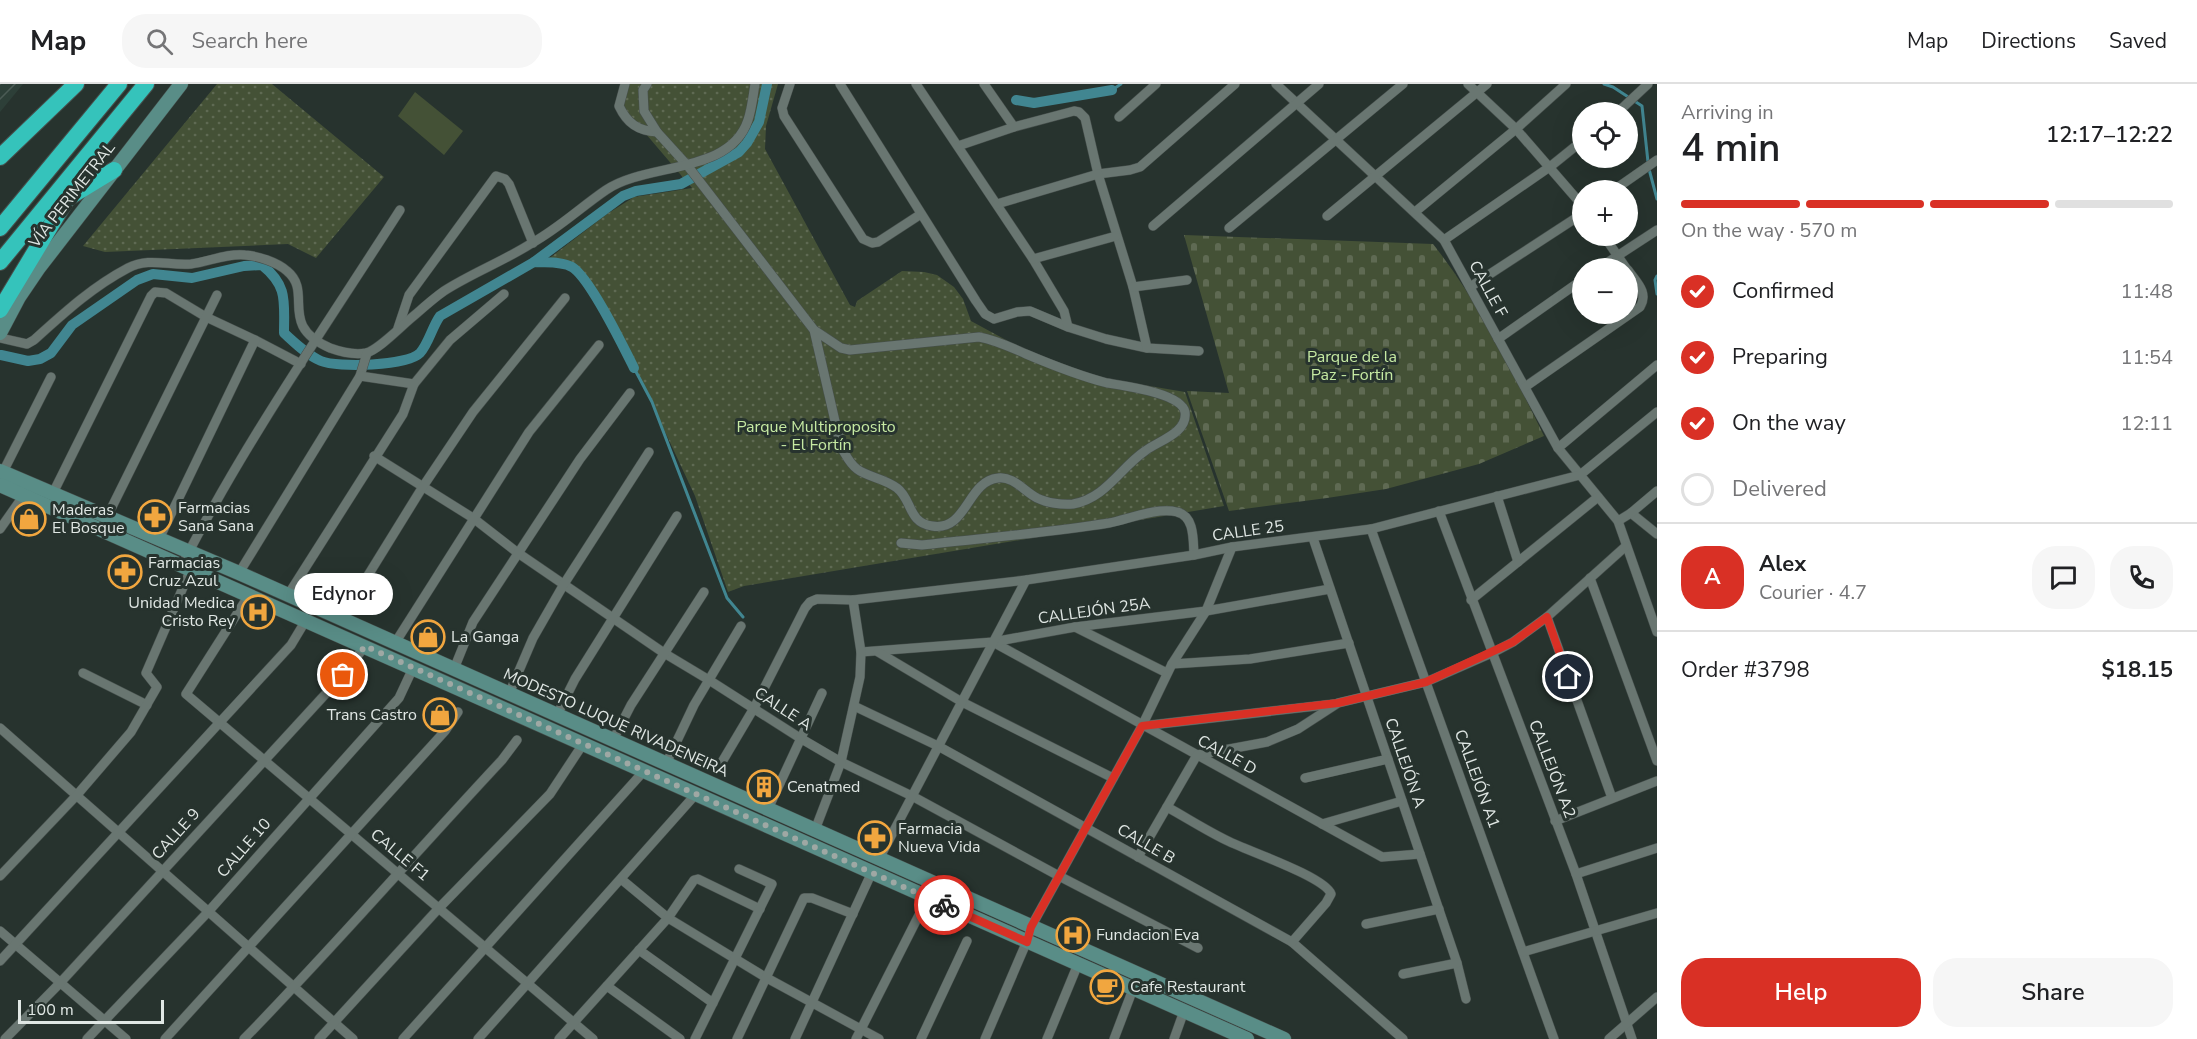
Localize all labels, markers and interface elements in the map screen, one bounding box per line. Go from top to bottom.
search box [122,14,542,68]
text: Map [30,22,86,60]
icon: search [143,25,176,58]
text: Search here [191,26,308,56]
text: Map [1907,27,1948,55]
text: Directions [1981,27,2076,55]
text: Saved [2109,27,2167,55]
text: Arriving in [1681,99,1774,126]
map controls [1572,102,1638,324]
button: locate [1572,102,1638,168]
text: 12:17–12:22 [2046,120,2173,150]
text: 4 min [1681,122,1780,175]
street label: VÍA PERIMETRAL [23,137,120,253]
button: + [1572,180,1638,246]
text: On the way · 570 m [1681,217,1857,244]
street label: CALLE F [1463,257,1513,322]
button: − [1572,258,1638,324]
icon: check [1681,275,1714,308]
text: Confirmed [1732,276,1834,306]
text: 11:48 [2120,278,2173,305]
icon: check [1681,341,1714,374]
text: Preparing [1732,342,1828,372]
text: 11:54 [2120,344,2173,371]
park label: Parque de la Paz - Fortín [1307,346,1397,386]
icon: check [1681,407,1714,440]
text: On the way [1732,408,1846,438]
text: 12:11 [2120,410,2173,437]
park label: Parque Multiproposito - El Fortín [736,416,896,456]
text: Delivered [1732,474,1827,504]
place label: Farmacias Sana Sana [178,497,254,537]
place label: Maderas El Bosque [52,499,124,539]
pharmacy icon: Farmacias Sana Sana [137,499,173,535]
shop icon: Maderas El Bosque [11,501,47,537]
street label: CALLE 25 [1211,515,1285,547]
button: chat [2032,546,2095,609]
button: phone [2110,546,2173,609]
text: Alex [1759,549,1806,579]
place label: Farmacias Cruz Azul [148,552,220,592]
pharmacy icon: Farmacias Cruz Azul [107,554,143,590]
text: A [1704,562,1721,592]
callout: Edynor [294,573,392,615]
text: Courier · 4.7 [1759,579,1867,606]
text: Edynor [311,580,376,607]
place label: Unidad Medica Cristo Rey [128,592,236,632]
street label: CALLEJÓN 25A [1036,592,1152,630]
hospital icon: Unidad Medica Cristo Rey [240,594,276,630]
shop icon: La Ganga [410,619,446,655]
place label: La Ganga [451,626,519,648]
pin [317,649,368,700]
pin [1542,651,1593,702]
text: Order #3798 [1681,655,1810,685]
text: $18.15 [2102,655,2173,685]
icon: bag [326,658,359,691]
icon: home [1551,660,1584,693]
street label: MODESTO LUQUE RIVADENEIRA [500,663,732,783]
street label: CALLE A [750,682,816,736]
shop icon: Trans Castro [422,697,458,733]
place label: Trans Castro [327,704,417,726]
street label: CALLEJÓN A [1379,715,1431,811]
street label: CALLEJÓN A2 [1523,717,1581,821]
street label: CALLEJÓN A1 [1449,727,1505,831]
street label: CALLE D [1193,730,1261,780]
building icon: Cenatmed [746,769,782,805]
place label: Cenatmed [787,776,860,798]
street label: CALLE 9 [147,803,205,865]
street label: CALLE 10 [212,814,276,882]
place label: Farmacia Nueva Vida [898,818,980,858]
street label: CALLE B [1113,819,1179,869]
pharmacy icon: Farmacia Nueva Vida [857,820,893,856]
street label: CALLE F1 [366,824,434,886]
courier [914,875,974,935]
icon: bike [928,889,961,922]
hospital icon: Fundacion Eva [1055,917,1091,953]
place label: Fundacion Eva [1096,924,1199,946]
button: Help [1681,958,1921,1027]
button: Share [1933,958,2173,1027]
cafe icon: Cafe Restaurant [1089,969,1125,1005]
place label: Cafe Restaurant [1130,976,1246,998]
scale bar [18,997,164,1024]
text: 100 m [27,999,74,1021]

